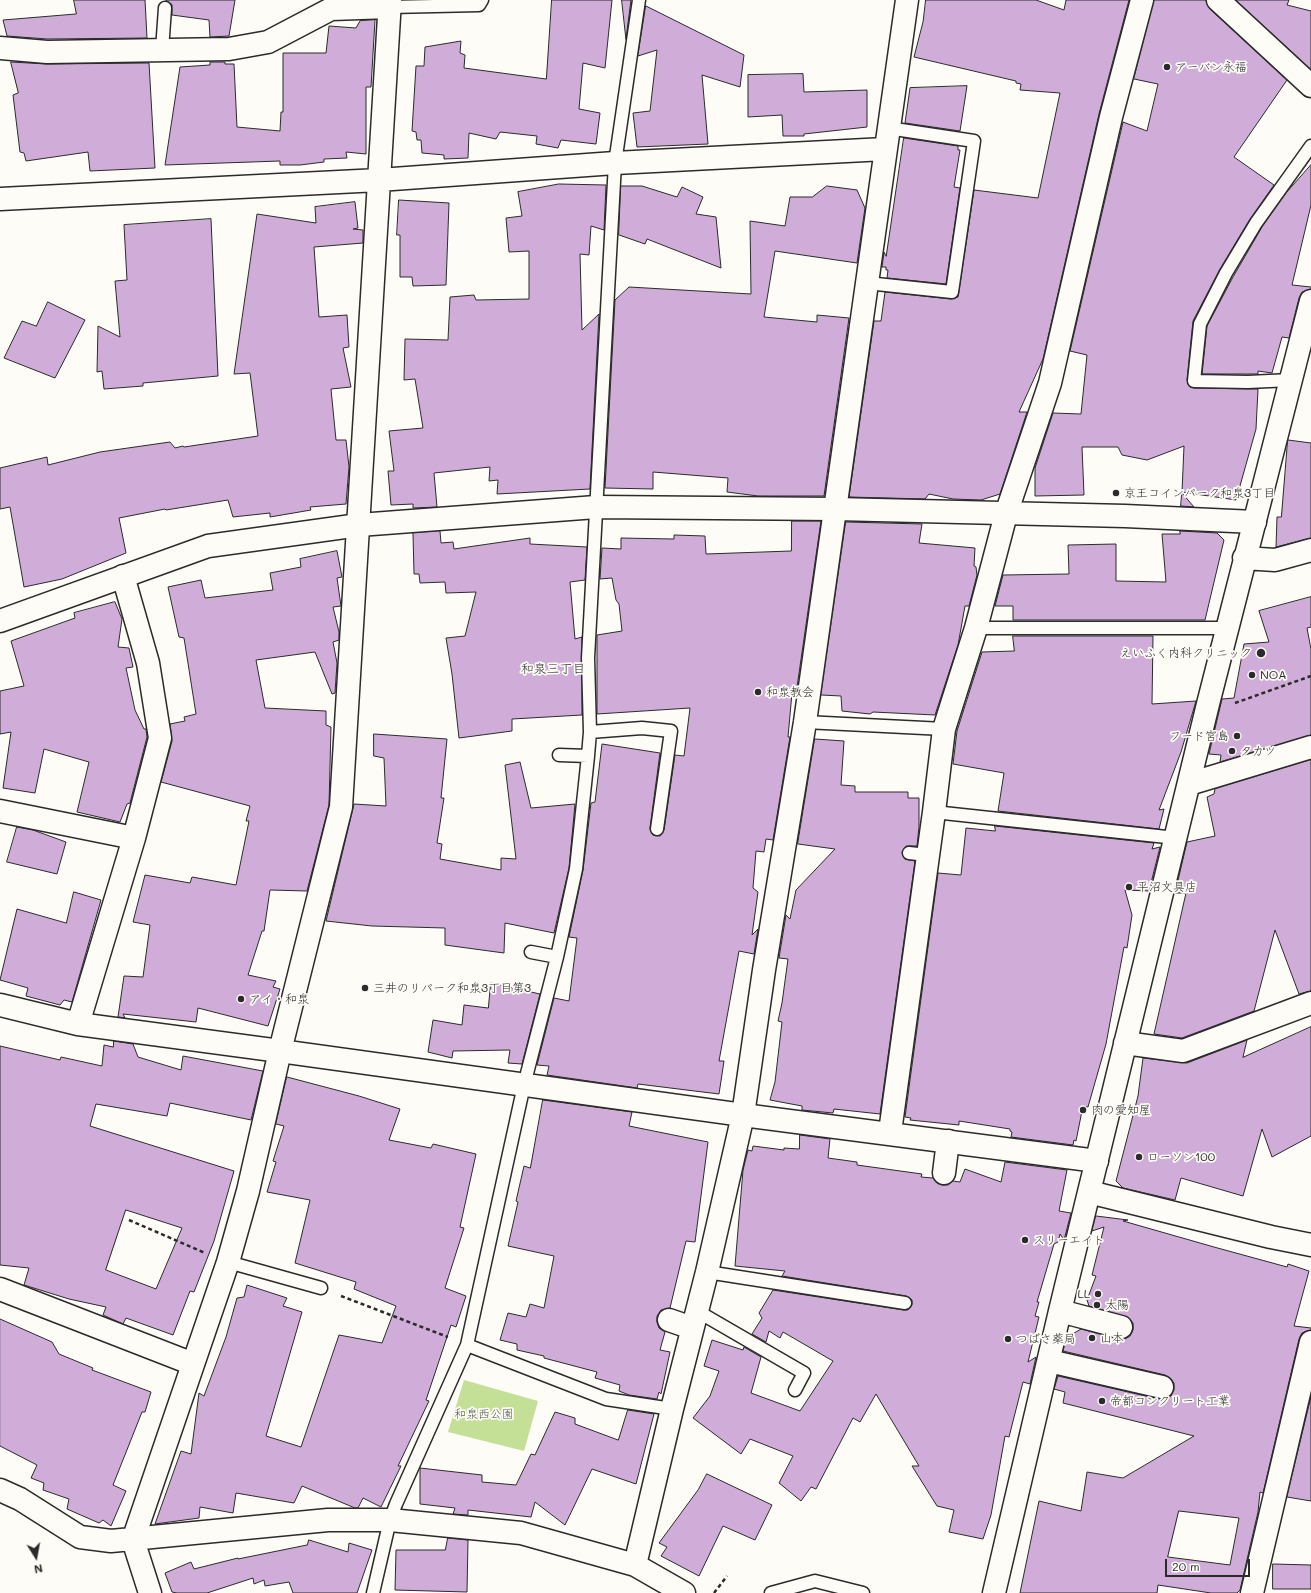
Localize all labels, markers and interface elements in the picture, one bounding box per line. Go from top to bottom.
place label: アーバン永福 [1175,60,1247,74]
marker: アーバン永福 [1162,62,1172,72]
place label: 京王コインパーク和泉3丁目 [1124,486,1275,500]
marker: 京王コインパーク和泉3丁目 [1111,488,1121,498]
place label: えいふく内科クリニック [1120,646,1252,660]
marker: えいふく内科クリニック [1255,647,1267,659]
district label: 和泉三丁目 [521,661,585,677]
place label: NOA [1260,668,1287,682]
marker: NOA [1247,670,1257,680]
place label: 和泉教会 [766,685,814,699]
marker: 和泉教会 [753,687,763,697]
place label: フード宮島 [1169,729,1229,743]
marker: フード宮島 [1232,731,1242,741]
place label: タカツ [1240,744,1276,758]
marker: タカツ [1227,746,1237,756]
place label: 平沼文具店 [1137,880,1197,894]
marker: 平沼文具店 [1124,882,1134,892]
place label: 三井のリパーク和泉3丁目第3 [373,981,531,995]
marker: 三井のリパーク和泉3丁目第3 [360,983,370,993]
place label: アイ・和泉 [249,992,309,1006]
marker: アイ・和泉 [236,994,246,1004]
place label: 肉の愛知屋 [1091,1103,1151,1117]
marker: 肉の愛知屋 [1078,1105,1088,1115]
place label: ローソン100 [1147,1150,1215,1164]
marker: ローソン100 [1134,1152,1144,1162]
place label: スリーエイト [1033,1233,1105,1247]
marker: スリーエイト [1020,1235,1030,1245]
place label: LL [1077,1287,1090,1301]
marker: LL [1093,1289,1103,1299]
place label: 太陽 [1105,1298,1129,1312]
marker: 太陽 [1092,1300,1102,1310]
place label: 山本 [1100,1331,1124,1345]
place label: つばさ薬局 [1016,1332,1076,1346]
marker: 山本 [1087,1333,1097,1343]
marker: つばさ薬局 [1003,1334,1013,1344]
place label: 帝都コンクリート工業 [1110,1394,1230,1408]
marker: 帝都コンクリート工業 [1097,1396,1107,1406]
park label: 和泉西公園 [454,1407,514,1421]
north arrow [16,1537,56,1577]
scale bar [1167,1551,1252,1577]
text: 20 m [1172,1558,1200,1574]
text: N [33,1561,44,1577]

